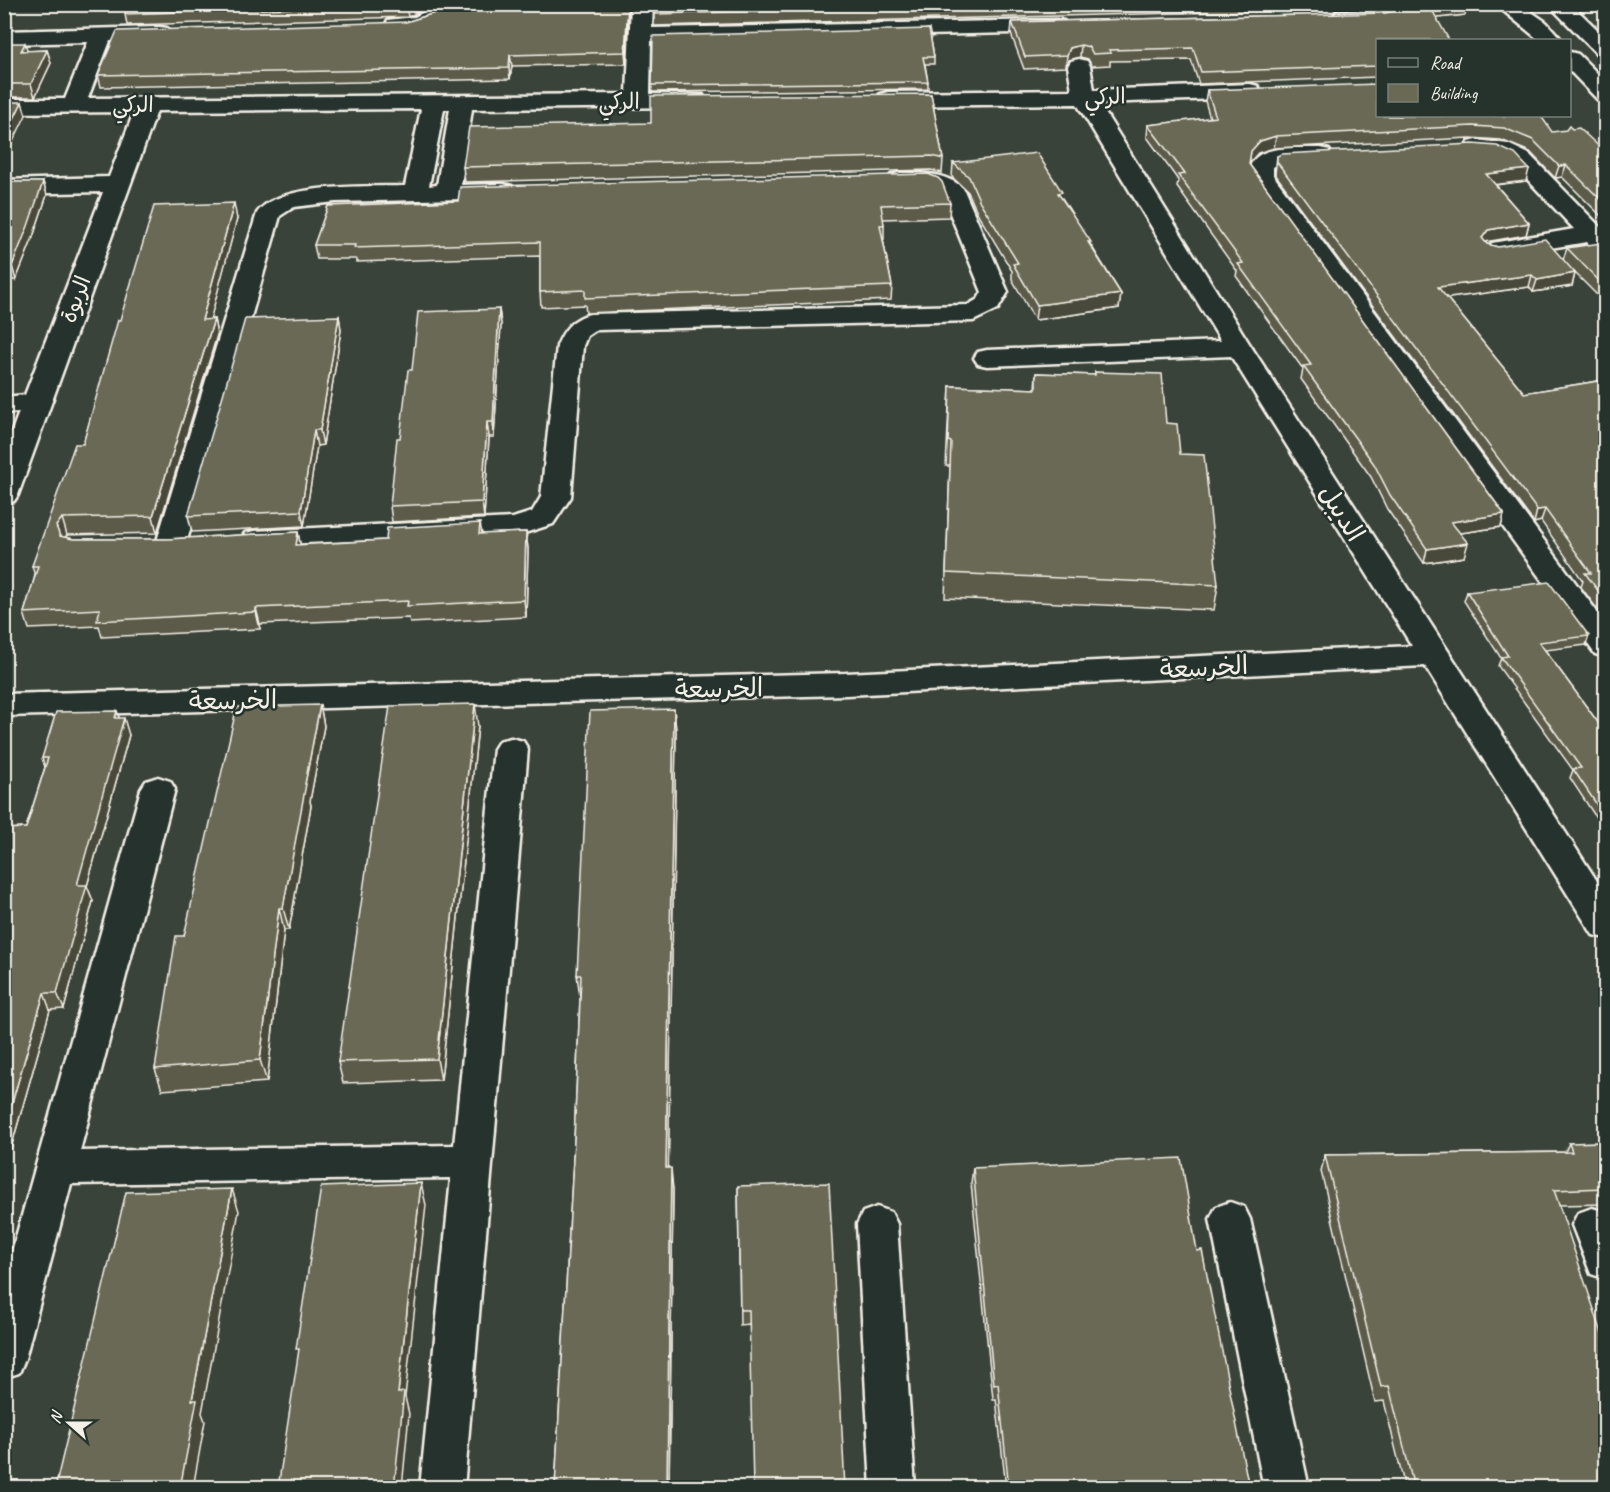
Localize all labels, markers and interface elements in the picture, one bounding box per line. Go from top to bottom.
legend [1376,39,1571,117]
text: Road [1430,52,1463,74]
street label: الركي [1084,82,1126,117]
text: Building [1430,82,1479,104]
street label: الركي [598,88,640,121]
street label: الركي [112,91,154,124]
street label: الربوة [54,272,98,327]
street label: الديبل [1311,478,1372,548]
street label: الخرسعة [1159,649,1249,686]
street label: الخرسعة [675,671,763,706]
street label: الخرسعة [189,683,277,718]
north arrow [39,1393,99,1453]
text: N [45,1407,68,1426]

